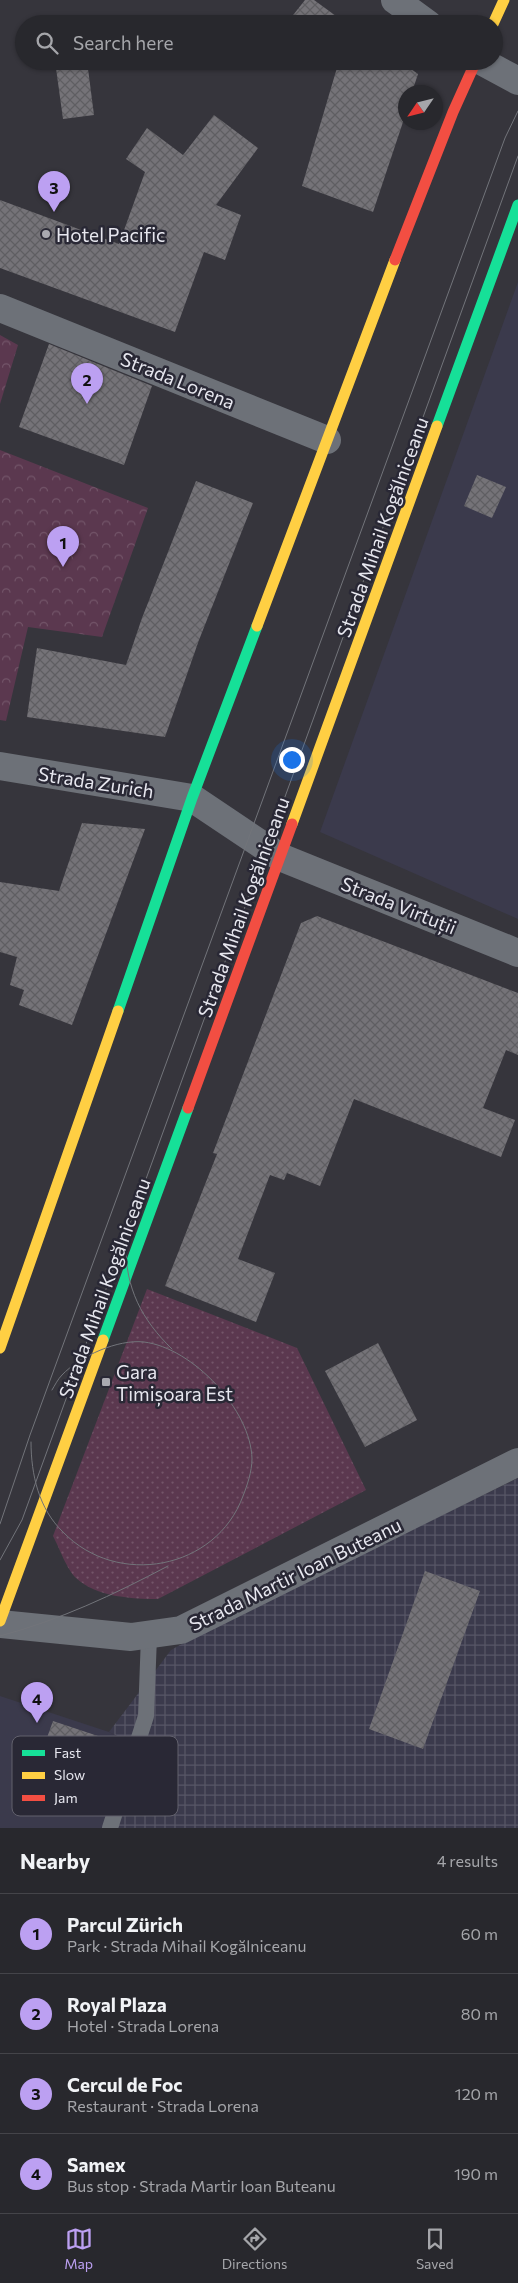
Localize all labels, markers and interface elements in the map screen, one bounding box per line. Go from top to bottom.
search box [15,15,503,70]
icon: search [33,29,61,57]
text: Search here [73,31,173,54]
north arrow [398,85,443,130]
pin: 3 [38,171,70,212]
place label: Hotel Pacific [56,223,166,246]
marker: Hotel Pacific [40,228,52,240]
street label: Strada Lorena [118,347,238,413]
pin: 2 [71,363,103,404]
street label: Strada Mihail Kogălniceanu [331,414,433,640]
pin: 1 [47,526,79,567]
your location [279,747,305,773]
street label: Strada Zurich [37,762,155,802]
street label: Strada Mihail Kogălniceanu [192,794,294,1020]
street label: Strada Virtuții [337,871,460,940]
street label: Strada Mihail Kogălniceanu [53,1175,155,1401]
place label: Gara Timișoara Est [116,1360,233,1407]
marker: Gara Timișoara Est [100,1376,112,1388]
street label: Strada Martir Ioan Buteanu [185,1513,405,1635]
pin: 4 [21,1682,53,1723]
legend [12,1736,178,1816]
text: Fast [54,1744,81,1761]
text: Slow [54,1766,85,1783]
text: Jam [54,1789,78,1806]
text: Nearby [20,1848,90,1873]
text: 4 results [437,1851,498,1870]
text: Parcul Zürich [67,1913,183,1936]
text: 1 [32,1924,40,1943]
text: 60 m [461,1924,498,1943]
text: Park · Strada Mihail Kogălniceanu [67,1936,306,1955]
text: Royal Plaza [67,1993,167,2016]
text: 2 [31,2004,41,2023]
text: 80 m [461,2004,498,2023]
text: Hotel · Strada Lorena [67,2016,219,2035]
text: Cercul de Foc [67,2073,182,2096]
text: 3 [31,2084,41,2103]
text: 120 m [455,2084,498,2103]
text: Restaurant · Strada Lorena [67,2096,259,2115]
text: Samex [67,2153,126,2176]
text: 4 [31,2164,41,2183]
text: 190 m [454,2164,498,2183]
text: Bus stop · Strada Martir Ioan Buteanu [67,2176,336,2195]
tab: Map [64,2225,93,2272]
tab: Directions [222,2225,287,2272]
tab: Saved [416,2225,454,2272]

